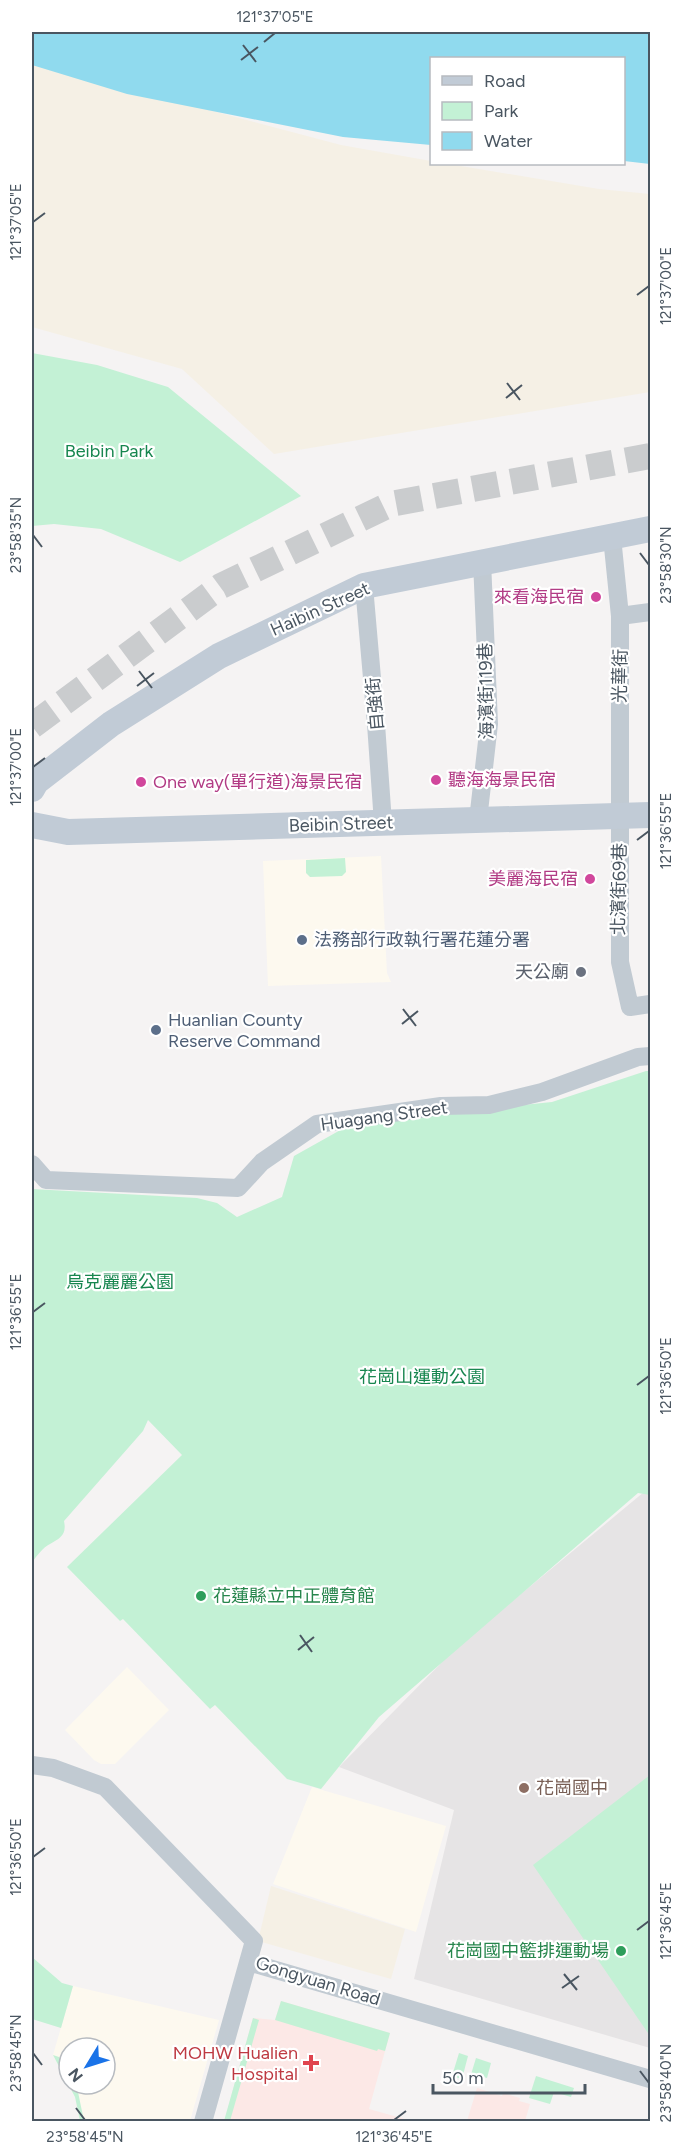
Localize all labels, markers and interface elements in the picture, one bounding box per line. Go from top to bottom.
text: 121°37'05"E [236,8,314,26]
legend [430,57,625,165]
text: Road [484,70,525,92]
text: Park [484,100,519,122]
text: Water [484,130,532,152]
text: 121°37'05"E [7,183,25,261]
text: 121°37'00"E [657,247,675,325]
park label: Beibin Park [65,440,153,462]
text: 23°58'35"N [7,497,25,573]
text: 23°58'30"N [657,526,675,604]
street label: Haibin Street [267,577,373,641]
place label: 來看海民宿 [494,586,584,608]
marker: 來看海民宿 [589,590,603,604]
street label: 海濱街119巷 [474,642,498,740]
street label: 光華街 [609,649,631,703]
street label: 自強街 [362,676,388,732]
text: 121°37'00"E [7,728,25,806]
place label: 聽海海景民宿 [448,769,556,791]
place label: One way(單行道)海景民宿 [153,771,362,793]
marker: 聽海海景民宿 [429,773,443,787]
marker: One way(單行道)海景民宿 [134,775,148,789]
text: 121°36'55"E [657,793,675,869]
street label: Beibin Street [288,811,394,837]
street label: 北濱街69巷 [607,843,631,935]
place label: 美麗海民宿 [488,868,578,890]
marker: 美麗海民宿 [583,872,597,886]
place label: 法務部行政執行署花蓮分署 [314,929,530,951]
marker: 法務部行政執行署花蓮分署 [295,933,309,947]
place label: 天公廟 [515,961,569,983]
marker: 天公廟 [574,965,588,979]
place label: Huanlian County Reserve Command [168,1009,321,1052]
marker: Huanlian County Reserve Command [149,1023,163,1037]
street label: Huagang Street [319,1096,449,1136]
park label: 烏克麗麗公園 [66,1271,174,1293]
text: 121°36'55"E [7,1274,25,1350]
text: 121°36'50"E [657,1337,675,1415]
park label: 花崗山運動公園 [359,1366,485,1388]
place label: 花蓮縣立中正體育館 [213,1585,375,1607]
marker: 花蓮縣立中正體育館 [194,1589,208,1603]
place label: 花崗國中 [536,1777,608,1799]
marker: 花崗國中 [517,1781,531,1795]
text: 121°36'50"E [7,1818,25,1896]
text: 121°36'45"E [657,1882,675,1960]
place label: 花崗國中籃排運動場 [447,1940,609,1962]
marker: 花崗國中籃排運動場 [614,1944,628,1958]
street label: Gongyuan Road [253,1952,383,2010]
text: 23°58'45"N [7,2014,25,2092]
north arrow [57,2036,117,2096]
place label: MOHW Hualien Hospital [173,2042,298,2085]
text: 23°58'40"N [657,2044,675,2122]
marker: MOHW Hualien Hospital [302,2054,320,2072]
scale bar [433,2057,584,2095]
text: N [64,2064,87,2086]
text: 50 m [442,2067,484,2089]
text: 23°58'45"N [46,2128,124,2146]
text: 121°36'45"E [355,2128,433,2146]

